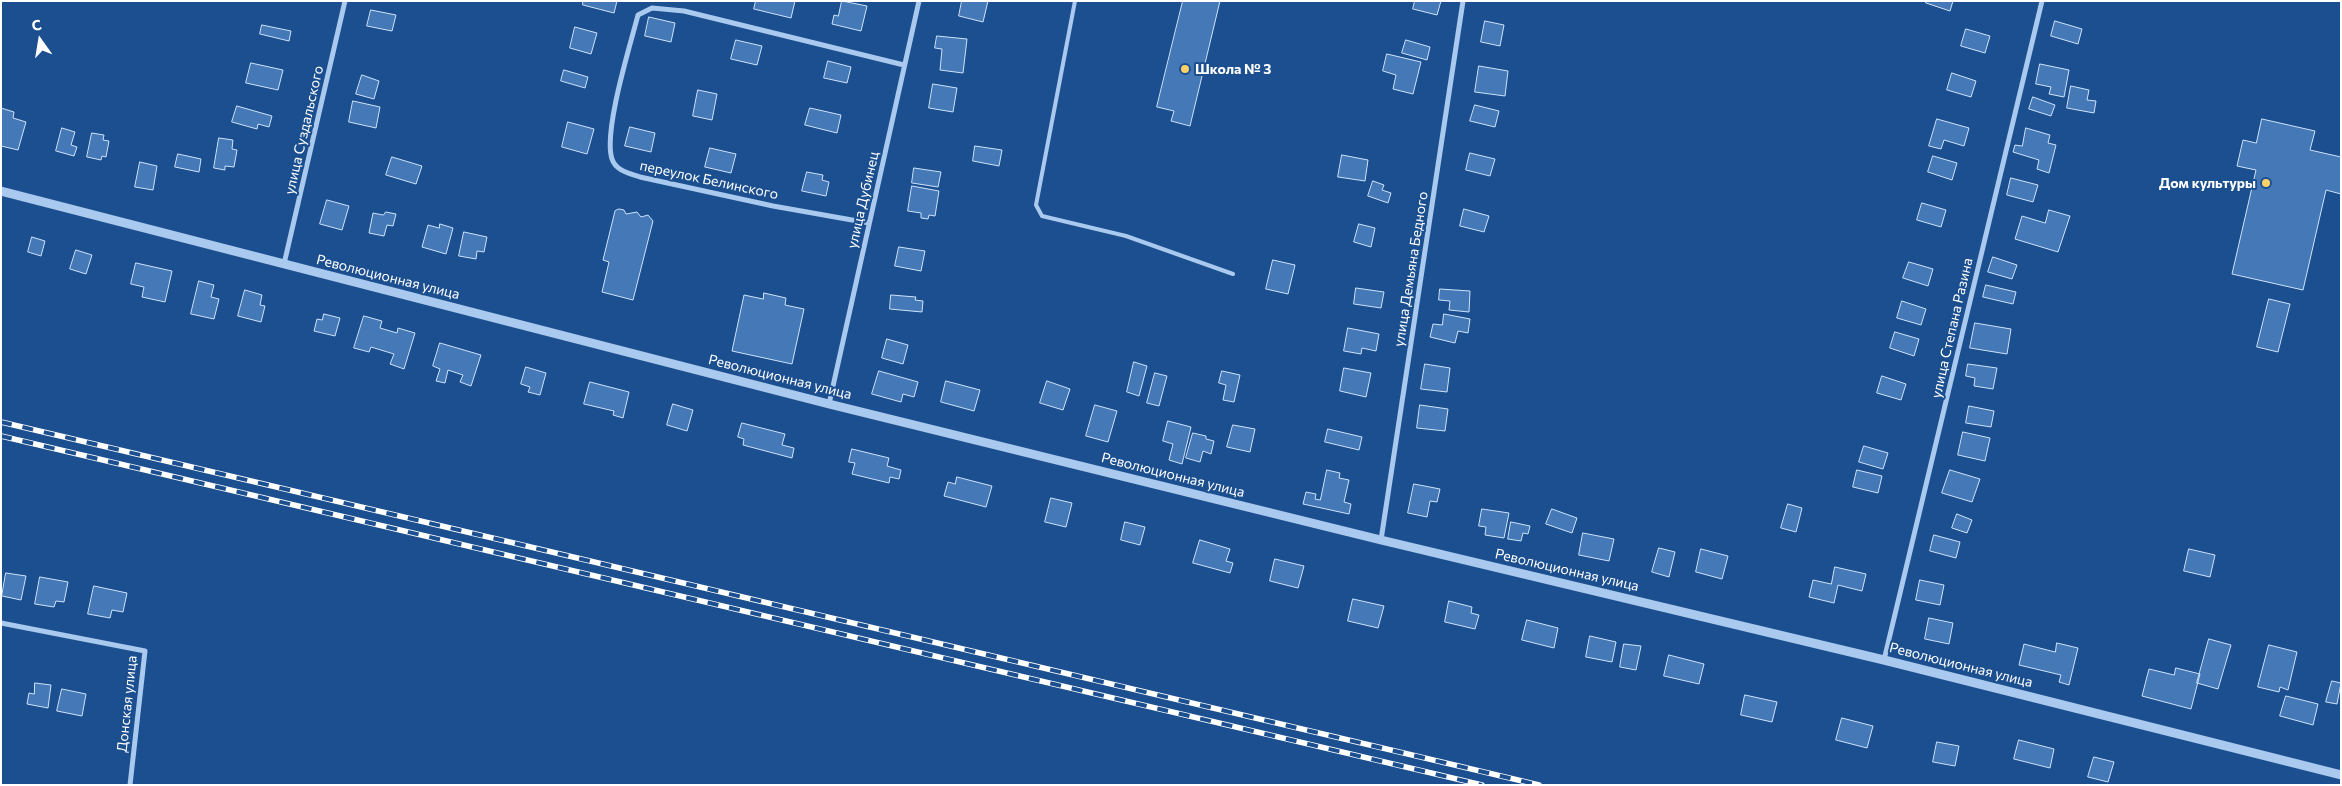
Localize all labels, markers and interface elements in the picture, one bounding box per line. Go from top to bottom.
north arrow [15,15,65,65]
text: С [30,16,43,34]
place label: Школа № 3 [1195,61,1271,77]
marker: Школа № 3 [1179,63,1191,75]
street label: улица Суздальского [281,64,327,196]
street label: улица Дубинец [844,150,882,250]
street label: переулок Белинского [638,157,780,203]
place label: Дом культуры [2159,175,2256,191]
marker: Дом культуры [2260,177,2272,189]
street label: улица Демьяна Бедного [1390,190,1432,348]
street label: Революционная улица [315,251,461,303]
street label: улица Степана Разина [1928,256,1976,400]
street label: Революционная улица [707,351,853,403]
street label: Революционная улица [1100,449,1246,501]
street label: Революционная улица [1493,545,1641,595]
street label: Революционная улица [1888,639,2034,691]
street label: Донская улица [114,655,140,753]

